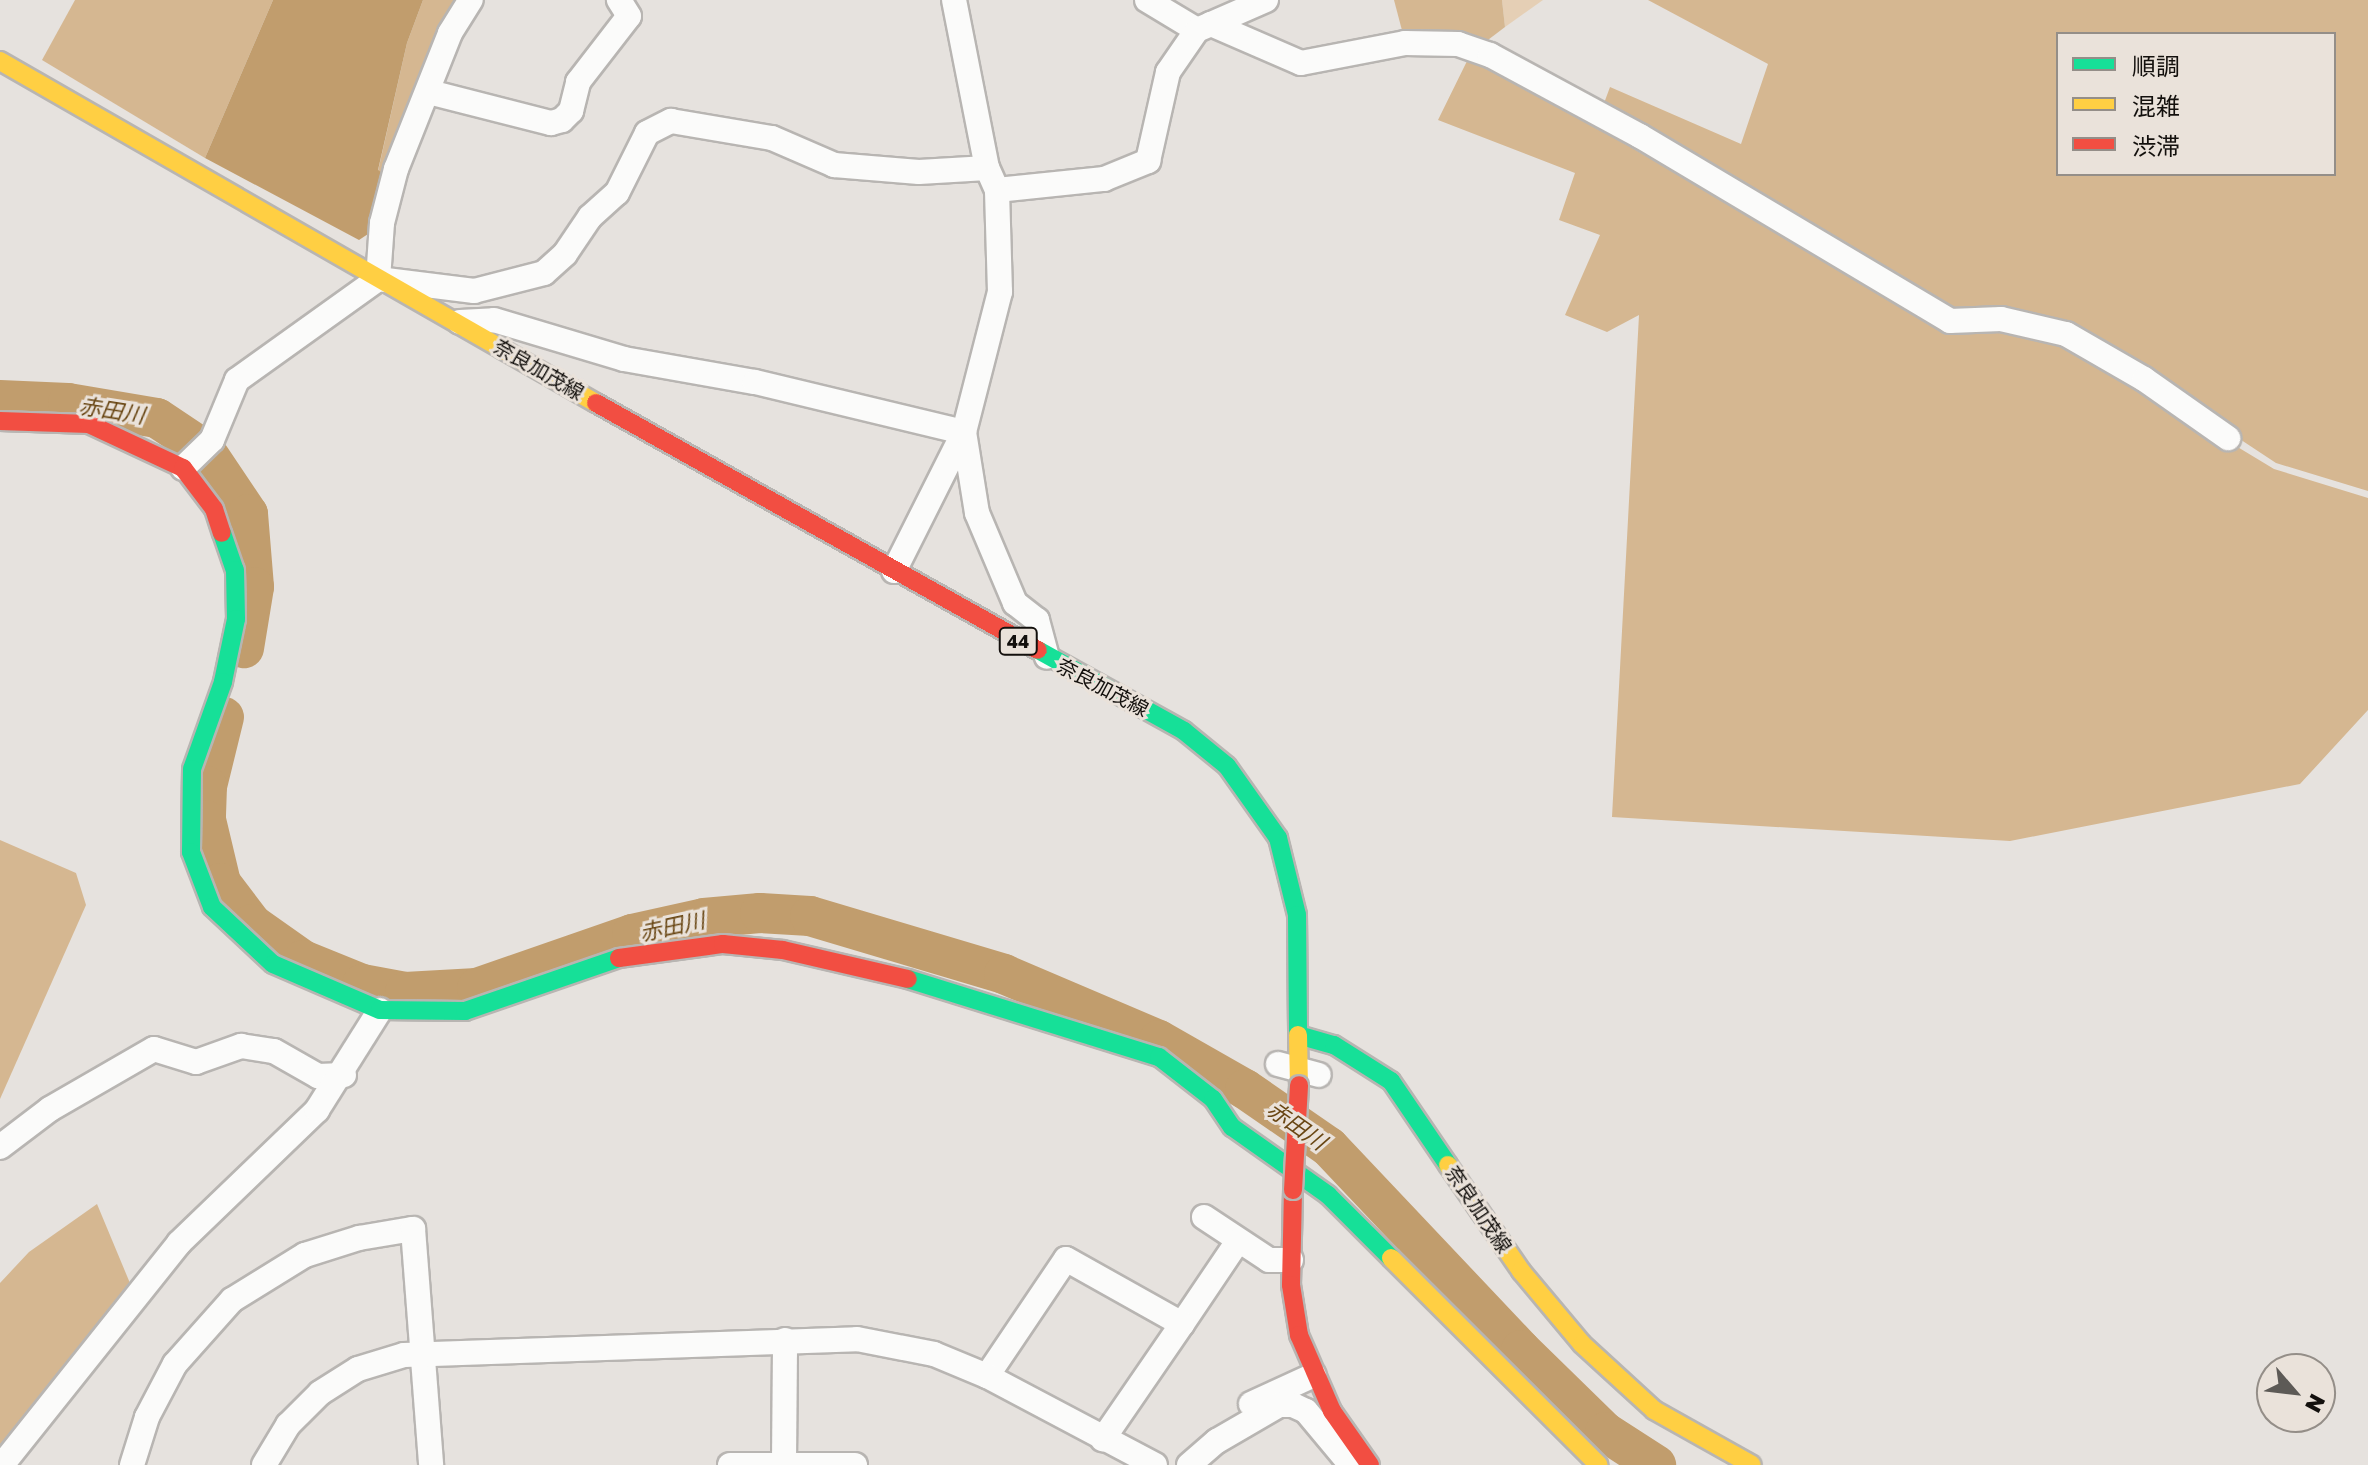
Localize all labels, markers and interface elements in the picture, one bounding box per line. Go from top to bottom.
legend [2056,32,2336,176]
text: 順調 [2132,51,2180,80]
text: 混雑 [2132,91,2180,120]
text: 渋滞 [2132,131,2180,160]
street label: 奈良加茂線 [490,334,588,404]
water label: 赤田川 [77,392,147,428]
road number: 44 [998,627,1038,655]
street label: 奈良加茂線 [1053,653,1153,721]
water label: 赤田川 [637,906,707,946]
water label: 赤田川 [1262,1095,1332,1155]
street label: 奈良加茂線 [1441,1161,1517,1257]
north arrow [2256,1353,2336,1433]
text: N [2300,1390,2332,1417]

